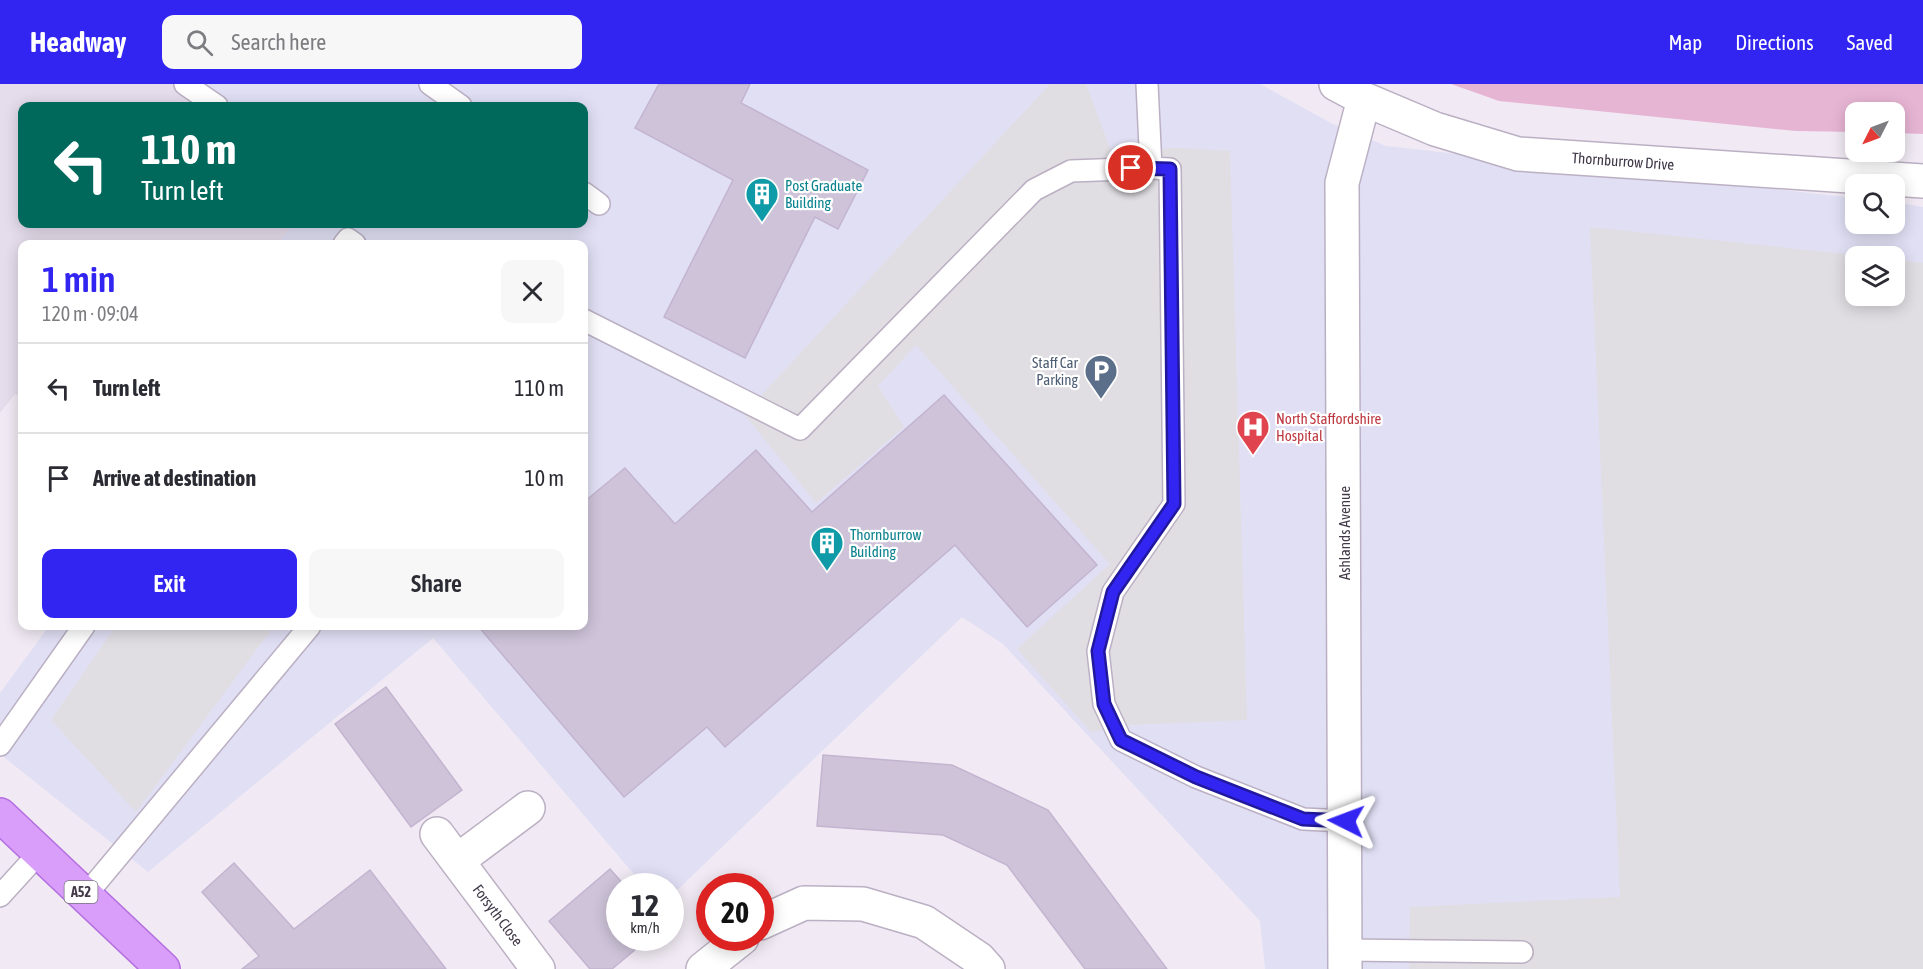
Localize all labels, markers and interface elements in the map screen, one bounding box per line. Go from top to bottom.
search box [162,15,582,69]
text: Headway [30,26,126,58]
icon: search [183,26,216,59]
text: Search here [231,29,326,55]
text: Map [1668,30,1702,54]
text: Directions [1735,30,1814,54]
text: Saved [1847,30,1893,54]
north arrow [1845,102,1905,162]
map controls [1845,102,1905,306]
text: 110 m [141,125,236,173]
icon: left [42,126,120,204]
pin [1105,142,1156,193]
street label: Thornburrow Drive [1571,149,1675,173]
icon: arrive [1114,151,1147,184]
button: search [1845,174,1905,234]
text: Turn left [141,175,224,206]
building icon: Post Graduate Building [744,176,780,223]
place label: Post Graduate Building [785,177,862,211]
button: layers [1845,246,1905,306]
text: 1 min [42,258,116,300]
button: close [501,260,564,323]
text: 120 m · 09:04 [42,302,139,325]
parking icon: Staff Car Parking [1083,353,1119,400]
place label: Staff Car Parking [1032,354,1079,388]
icon: left [42,372,75,405]
text: Turn left [93,375,160,401]
text: 110 m [514,375,564,401]
hospital icon: North Staffordshire Hospital [1235,409,1271,456]
place label: North Staffordshire Hospital [1276,410,1382,444]
icon: arrive [42,462,75,495]
text: Arrive at destination [93,465,256,491]
text: 10 m [524,465,564,491]
street label: Ashlands Avenue [1336,486,1353,580]
building icon: Thornburrow Building [809,525,845,572]
place label: Thornburrow Building [850,526,921,560]
button: Exit [42,549,297,618]
button: Share [309,549,564,618]
position arrow [1314,789,1378,853]
speed limit sign: 20 [696,873,774,951]
road number: A52 [64,881,98,903]
street label: Forsyth Close [470,881,527,949]
text: 12 [631,888,659,922]
text: km/h [630,919,660,936]

